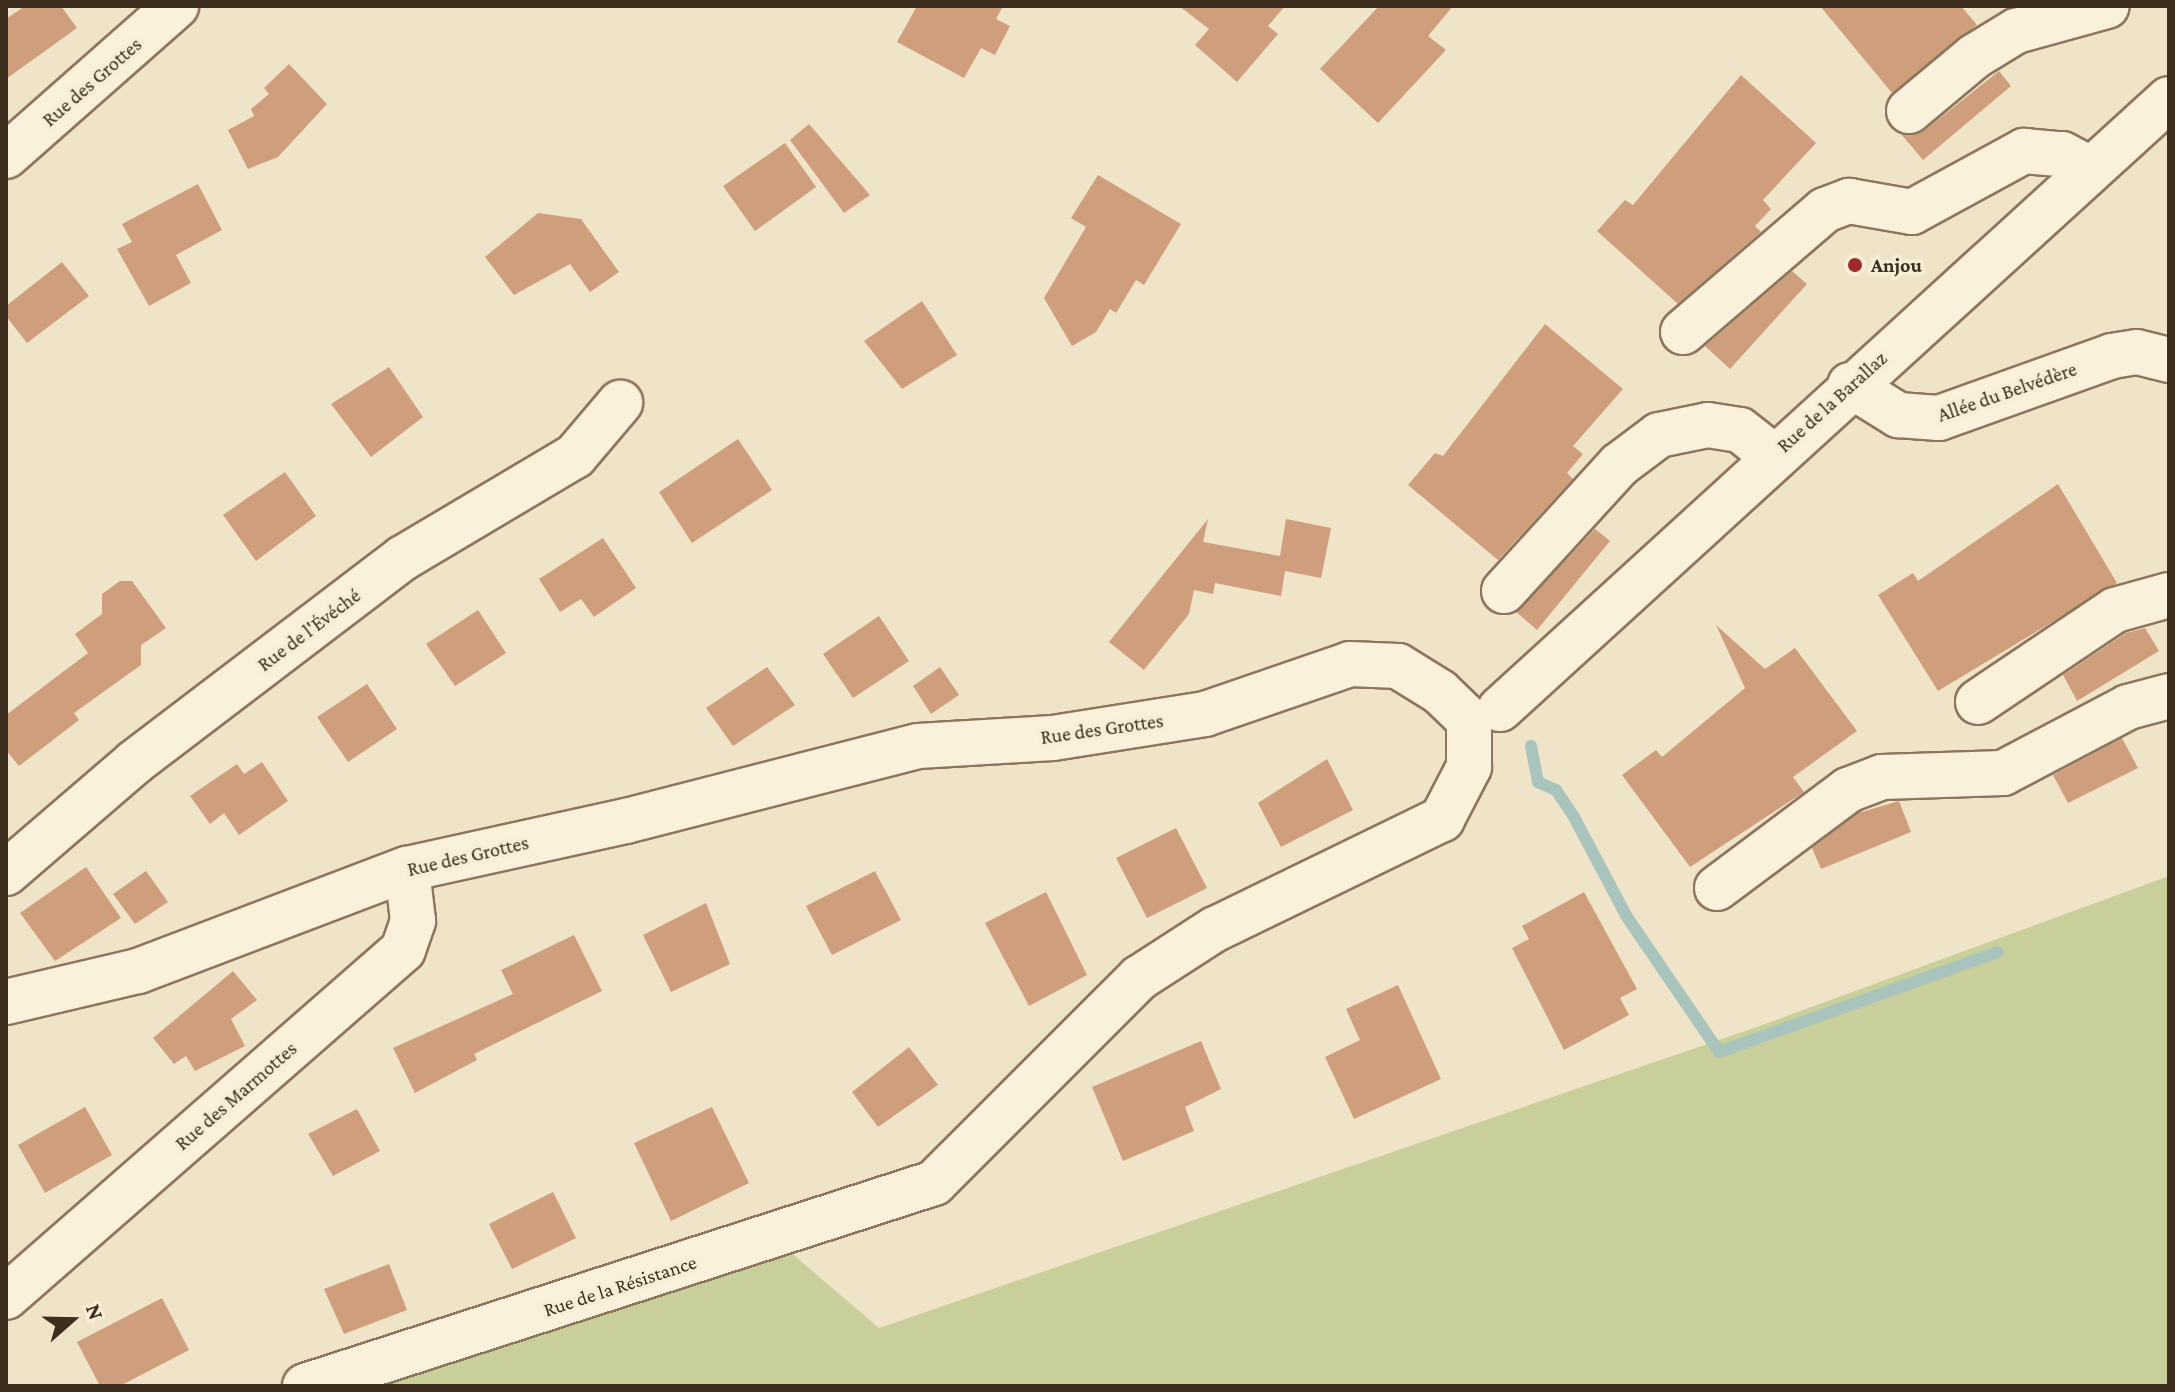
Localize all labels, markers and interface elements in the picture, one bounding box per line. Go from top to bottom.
street label: Rue des Grottes [37,32,147,132]
place label: Anjou [1871,253,1922,277]
marker: Anjou [1846,256,1864,274]
street label: Rue de la Barallaz [1772,346,1892,458]
street label: Allée du Belvédère [1934,357,2080,427]
street label: Rue de l'Évéché [253,583,365,677]
street label: Rue des Grottes [1039,708,1165,750]
street label: Rue des Grottes [405,830,531,882]
street label: Rue des Marmottes [170,1037,302,1155]
street label: Rue de la Résistance [540,1250,700,1322]
north arrow [32,1280,112,1360]
text: N [81,1300,109,1323]

